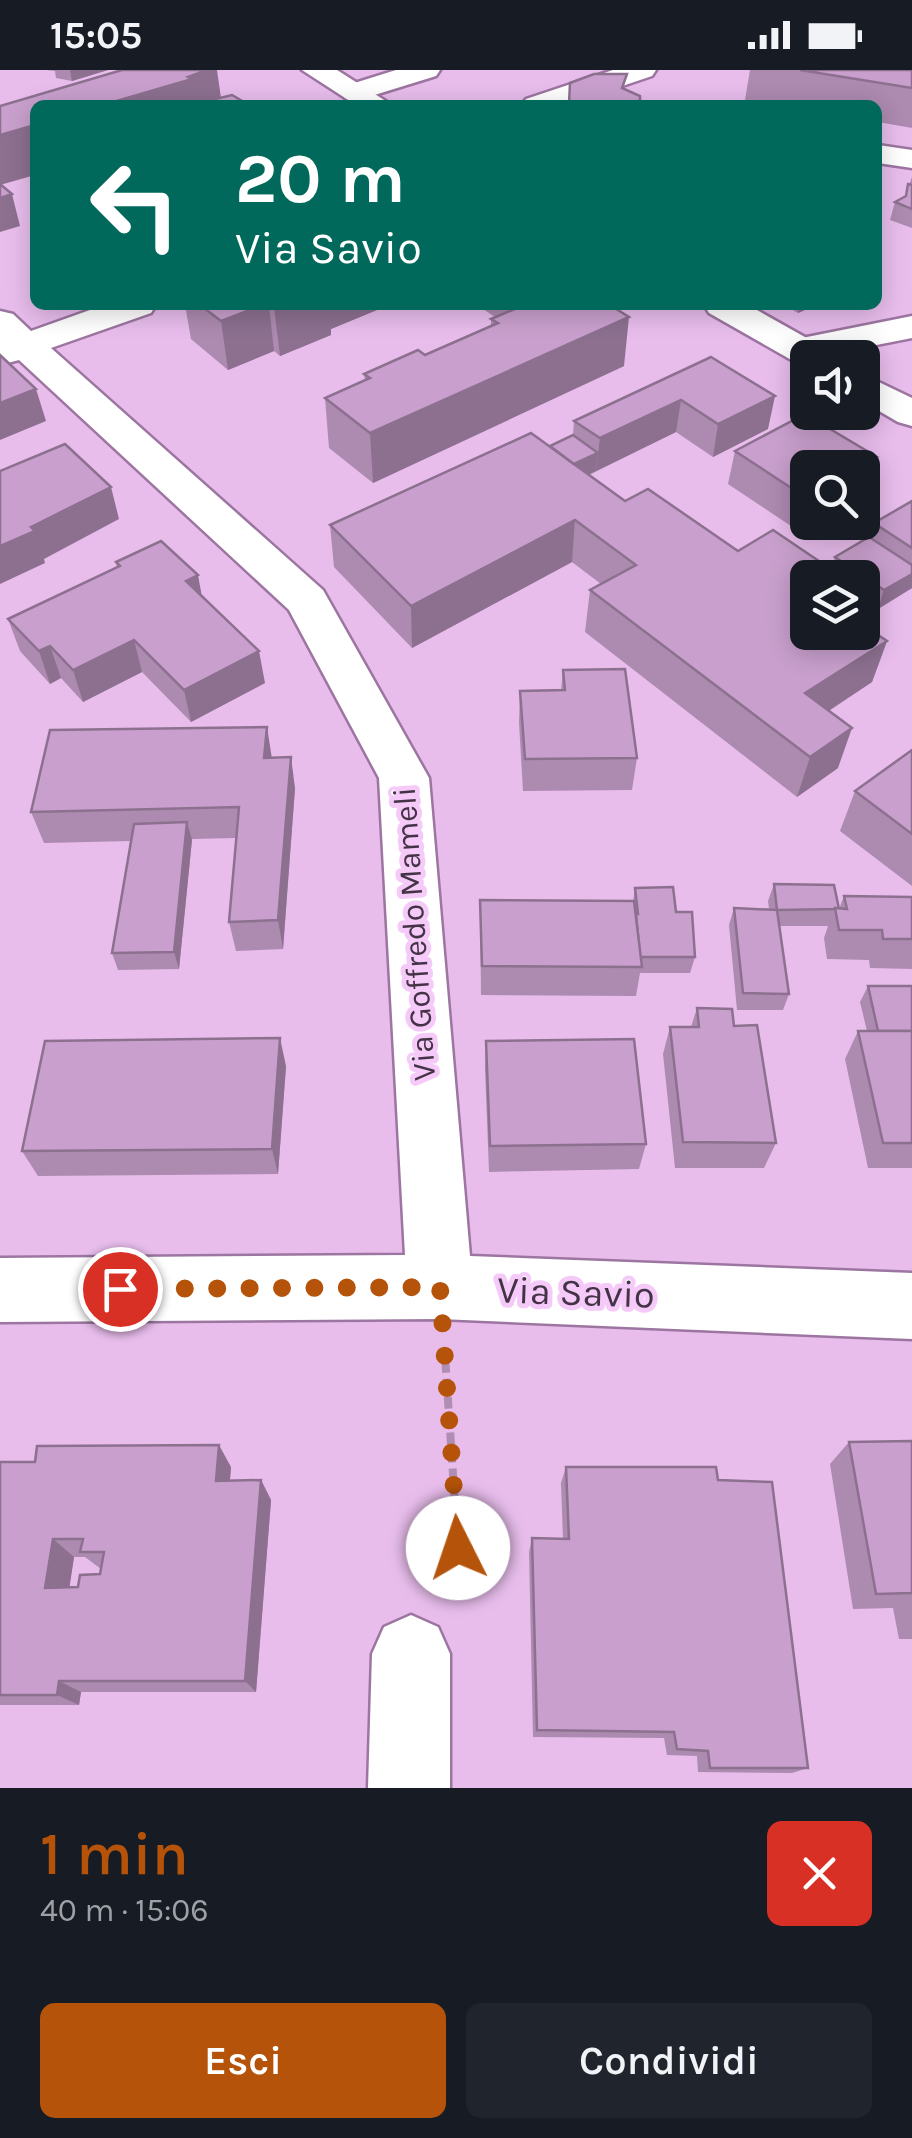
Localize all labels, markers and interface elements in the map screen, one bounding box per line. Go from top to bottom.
text: 15:05 [50,13,142,58]
text: 20 m [235,138,406,220]
icon: left [70,140,200,270]
text: Via Savio [235,222,422,274]
map controls [790,340,880,650]
button: sound [790,340,880,430]
button: search [790,450,880,540]
button: layers [790,560,880,650]
street label: Via Goffredo Mameli [386,786,443,1082]
pin [78,1247,163,1332]
icon: arrive [93,1262,148,1317]
street label: Via Savio [496,1267,656,1318]
position arrow [406,1496,510,1600]
text: 1 min [40,1819,189,1889]
button: close [767,1821,872,1926]
text: 40 m · 15:06 [40,1892,209,1929]
button: Esci [40,2003,446,2118]
button: Condividi [466,2003,872,2118]

